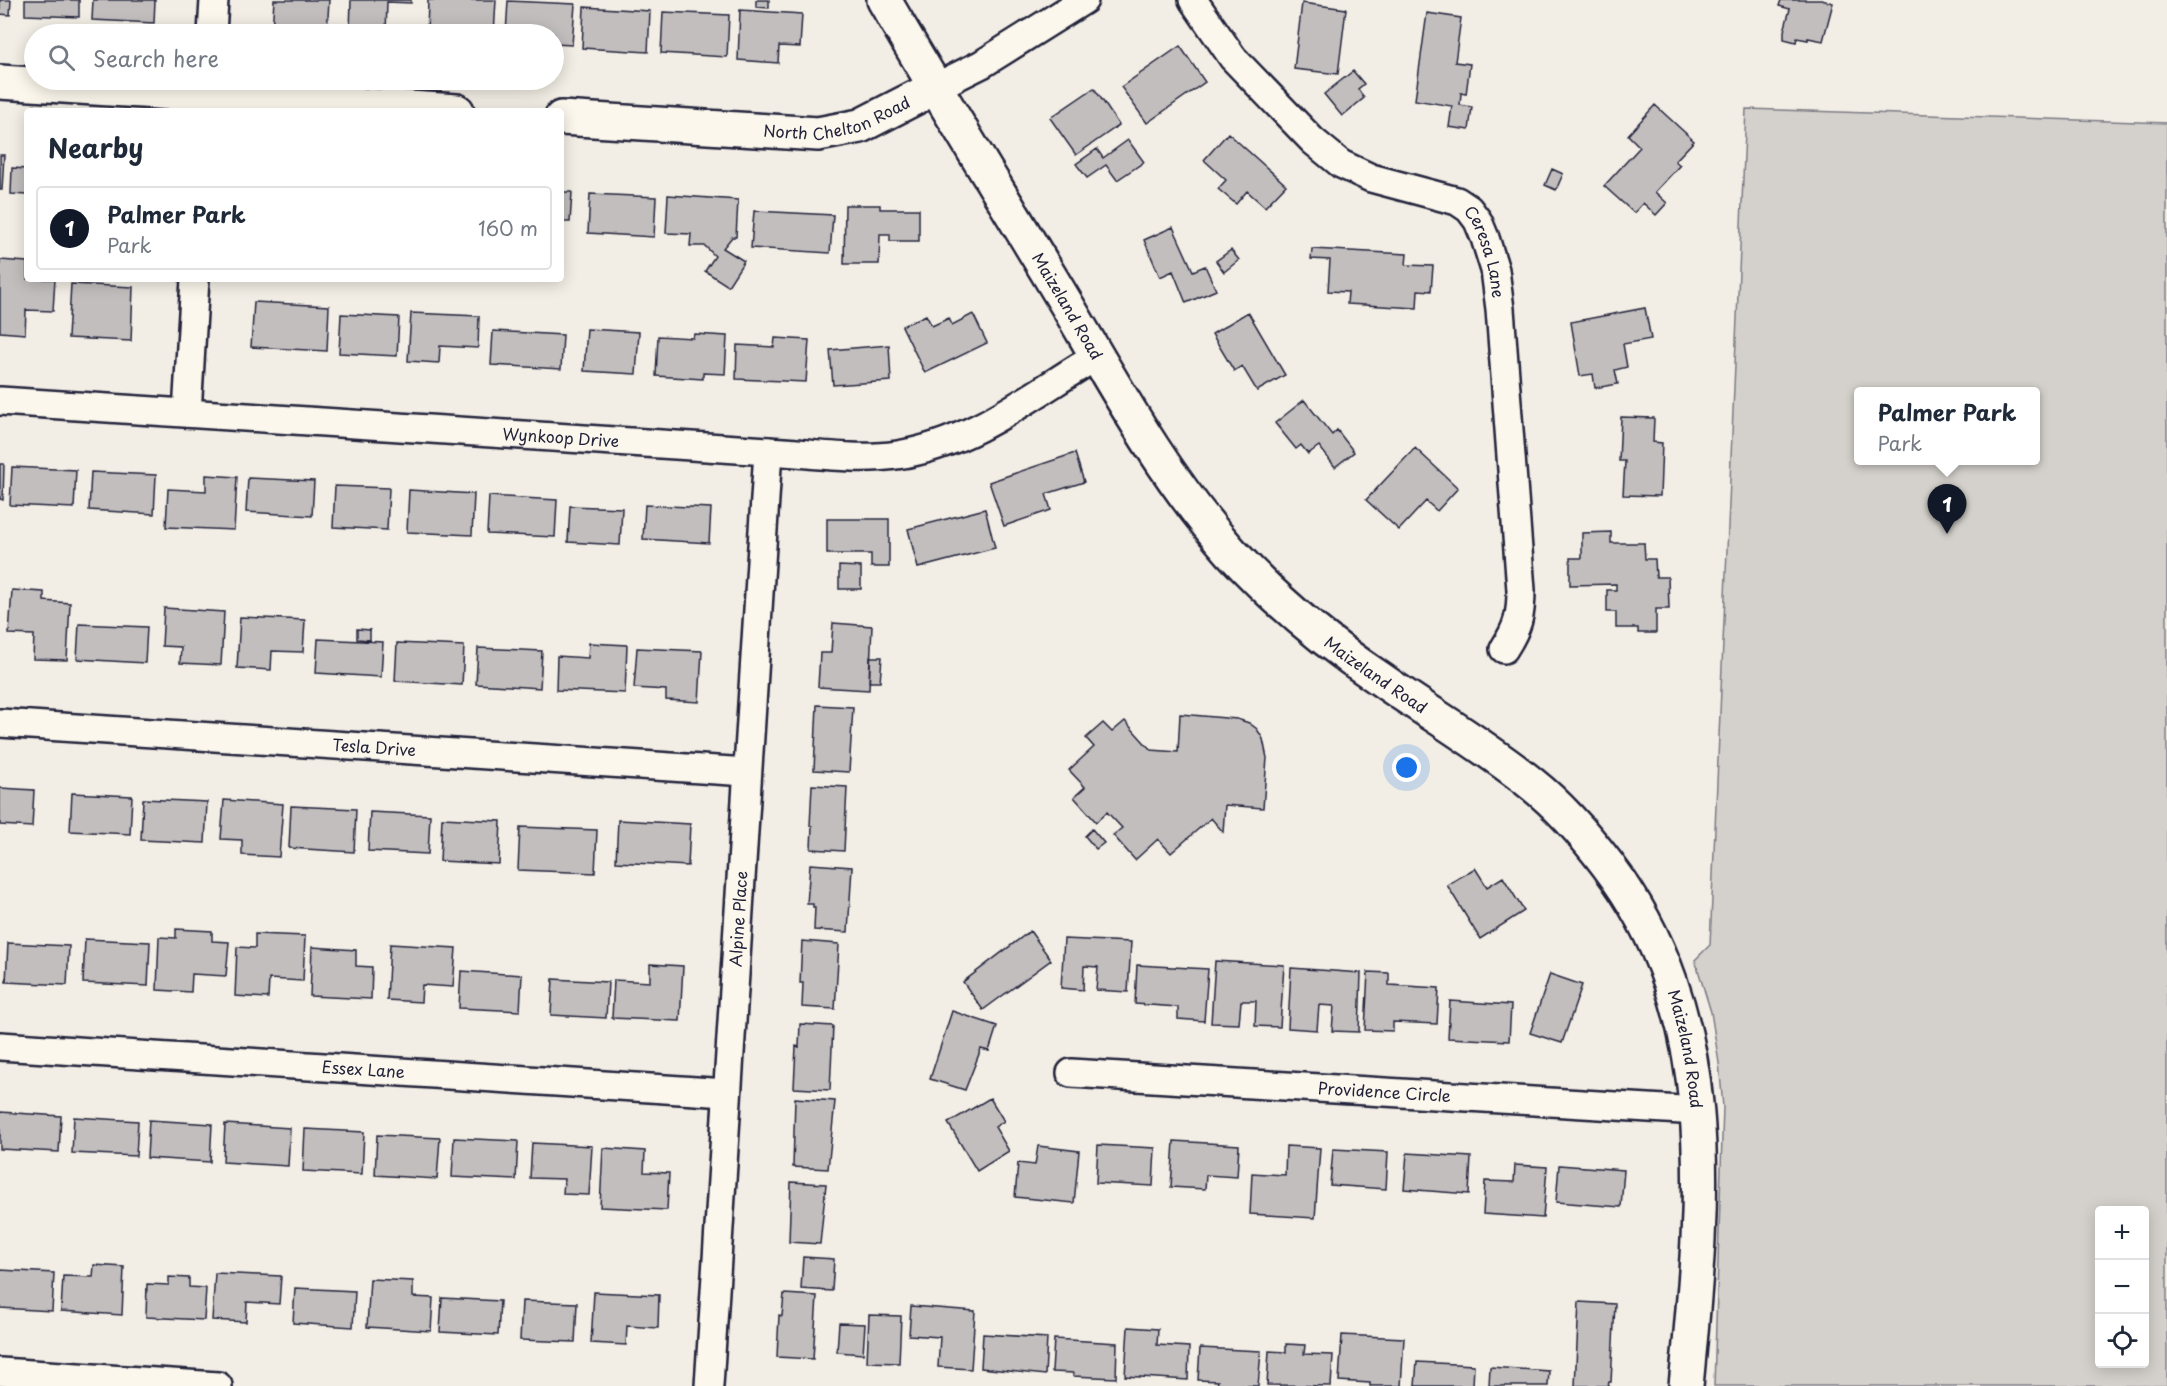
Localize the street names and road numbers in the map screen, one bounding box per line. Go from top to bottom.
street label: North Chelton Road [763,89,914,146]
street label: Ceresa Lane [1459,200,1511,299]
street label: Maizeland Road [1027,248,1109,364]
street label: Wynkoop Drive [502,421,620,452]
street label: Maizeland Road [1320,630,1433,719]
street label: Tesla Drive [332,732,417,761]
street label: Alpine Place [722,870,752,968]
street label: Maizeland Road [1663,986,1709,1109]
street label: Essex Lane [321,1054,406,1083]
street label: Providence Circle [1317,1075,1452,1107]

